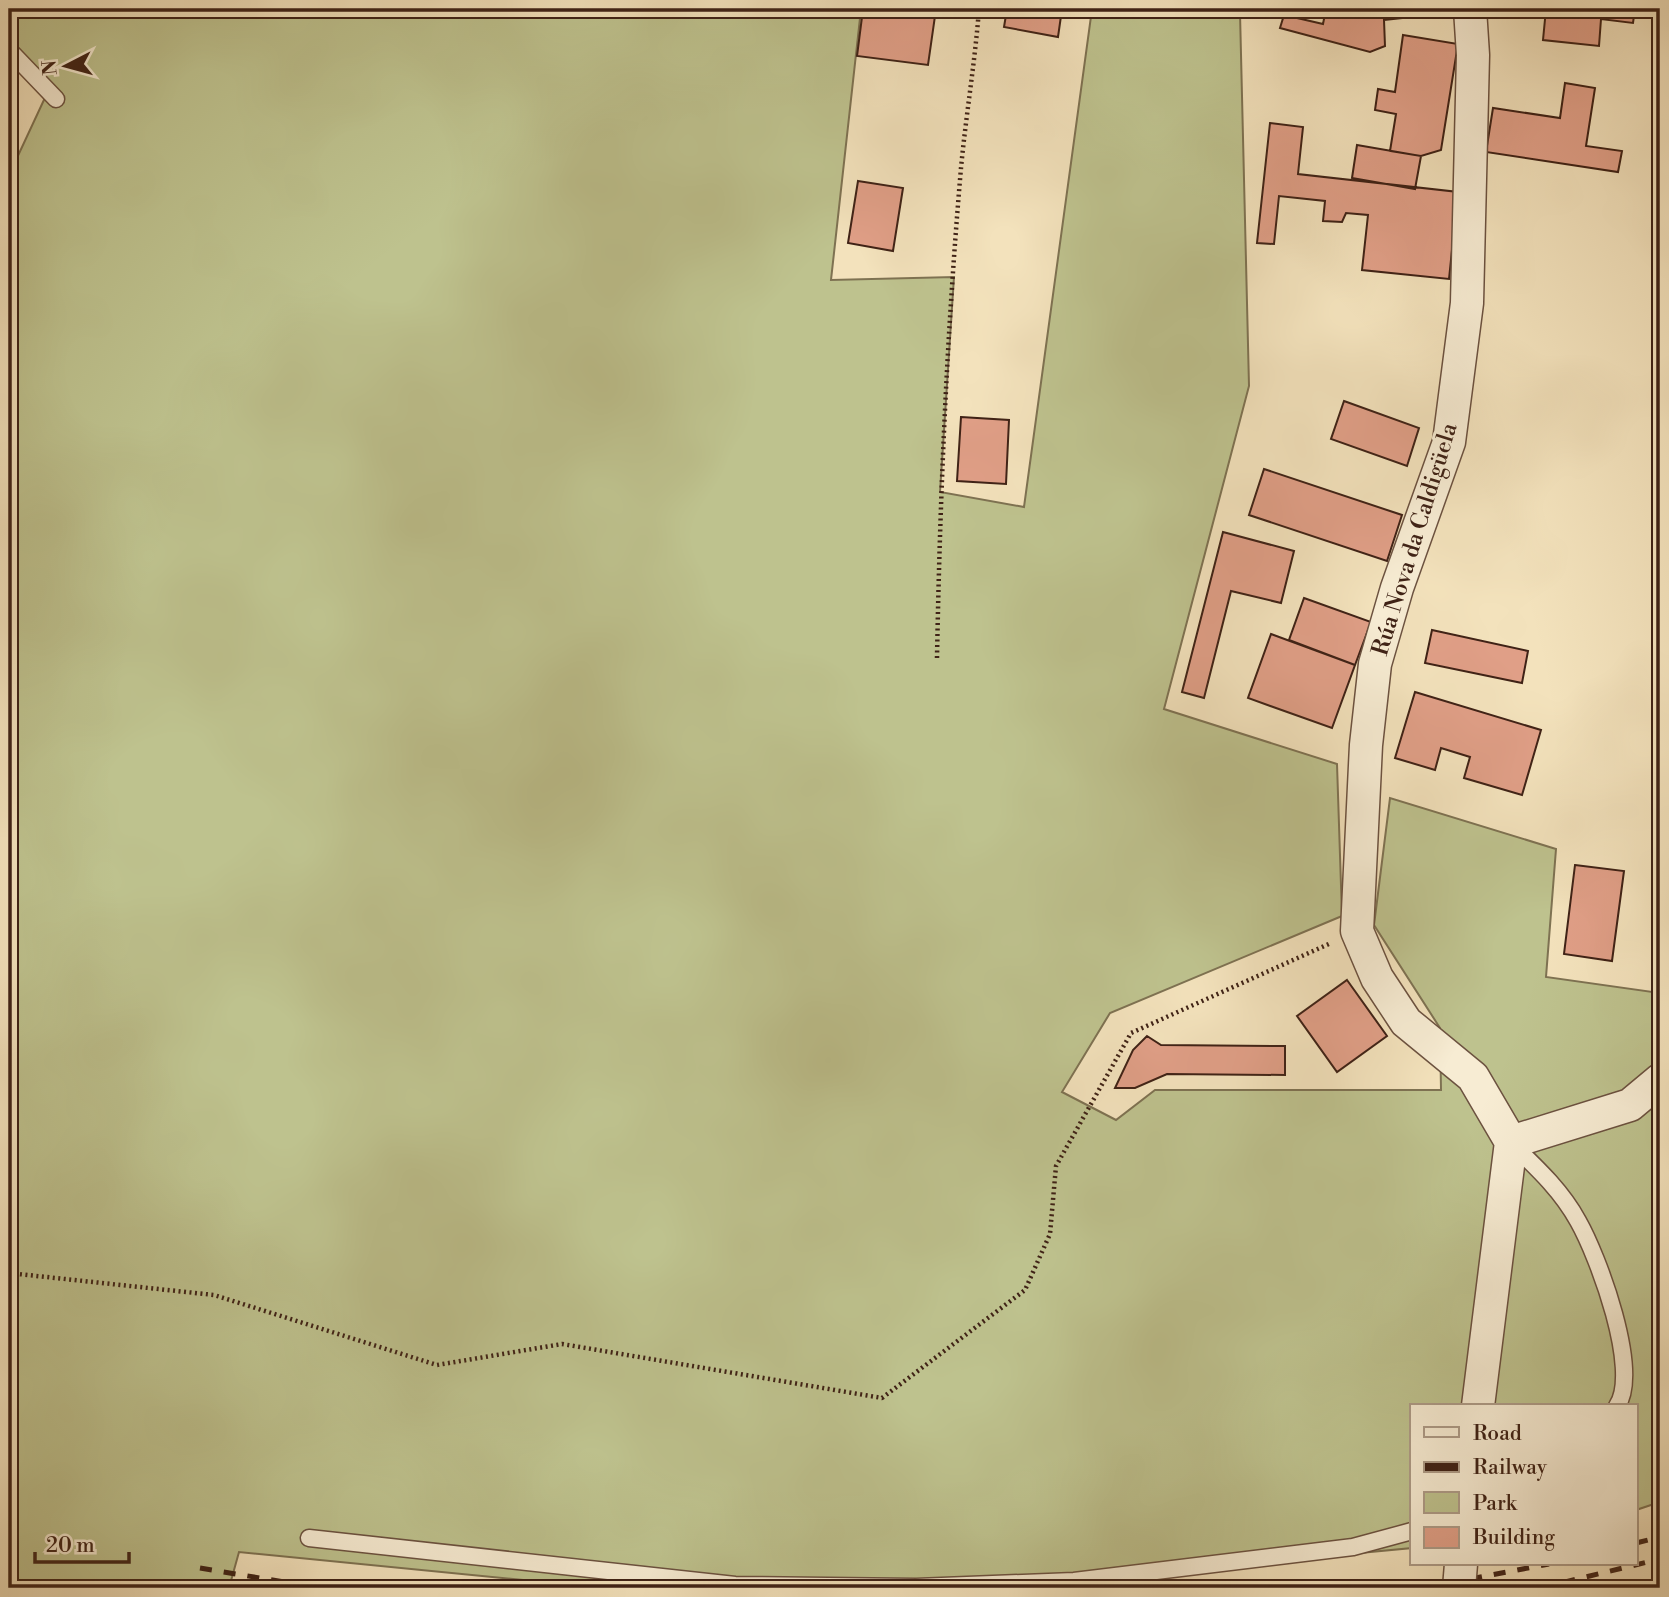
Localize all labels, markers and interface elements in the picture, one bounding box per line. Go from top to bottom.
north arrow [32,32,102,102]
text: N [37,59,63,76]
street label: Rúa Nova da Caldigüela [1366,419,1464,659]
legend [1410,1404,1638,1566]
text: Road [1473,1421,1522,1447]
text: Railway [1473,1455,1548,1481]
text: Park [1473,1491,1518,1517]
scale bar [35,1520,130,1564]
text: Building [1472,1525,1555,1551]
text: 20 m [46,1533,95,1559]

